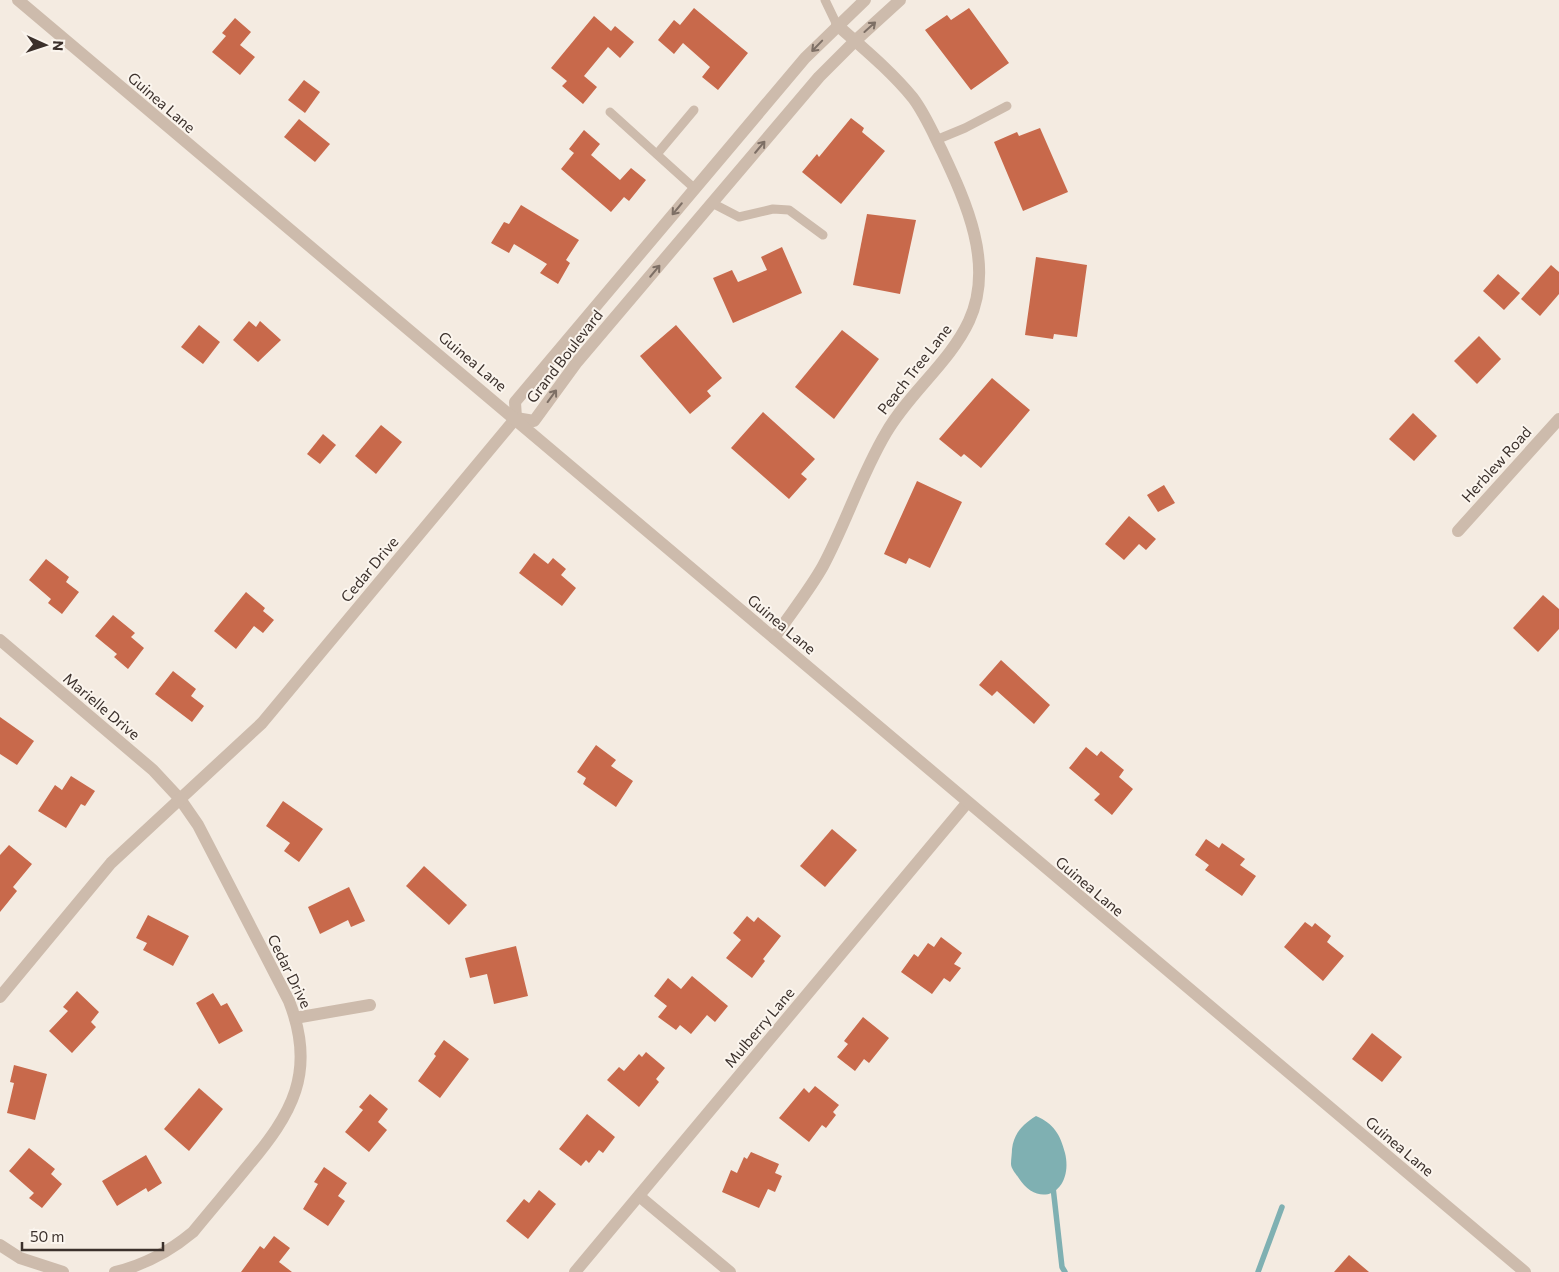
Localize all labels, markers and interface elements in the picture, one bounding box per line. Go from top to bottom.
north arrow [20,20,70,70]
one-way arrow [863,22,876,33]
one-way arrow [811,39,823,52]
text: N [50,40,67,51]
street label: Guinea Lane [125,68,199,136]
one-way arrow [754,140,765,153]
one-way arrow [671,202,682,215]
one-way arrow [649,264,660,277]
street label: Grand Boulevard [522,306,606,406]
street label: Peach Tree Lane [873,320,955,418]
street label: Guinea Lane [435,327,511,395]
one-way arrow [547,389,557,403]
street label: Herblew Road [1457,423,1535,505]
street label: Cedar Drive [336,533,402,605]
street label: Guinea Lane [744,590,820,658]
street label: Marielle Drive [60,669,144,743]
street label: Guinea Lane [1052,852,1128,920]
street label: Cedar Drive [264,931,316,1011]
street label: Mulberry Lane [720,983,798,1071]
street label: Guinea Lane [1362,1112,1438,1180]
scale bar [22,1220,164,1252]
text: 50 m [30,1227,64,1245]

